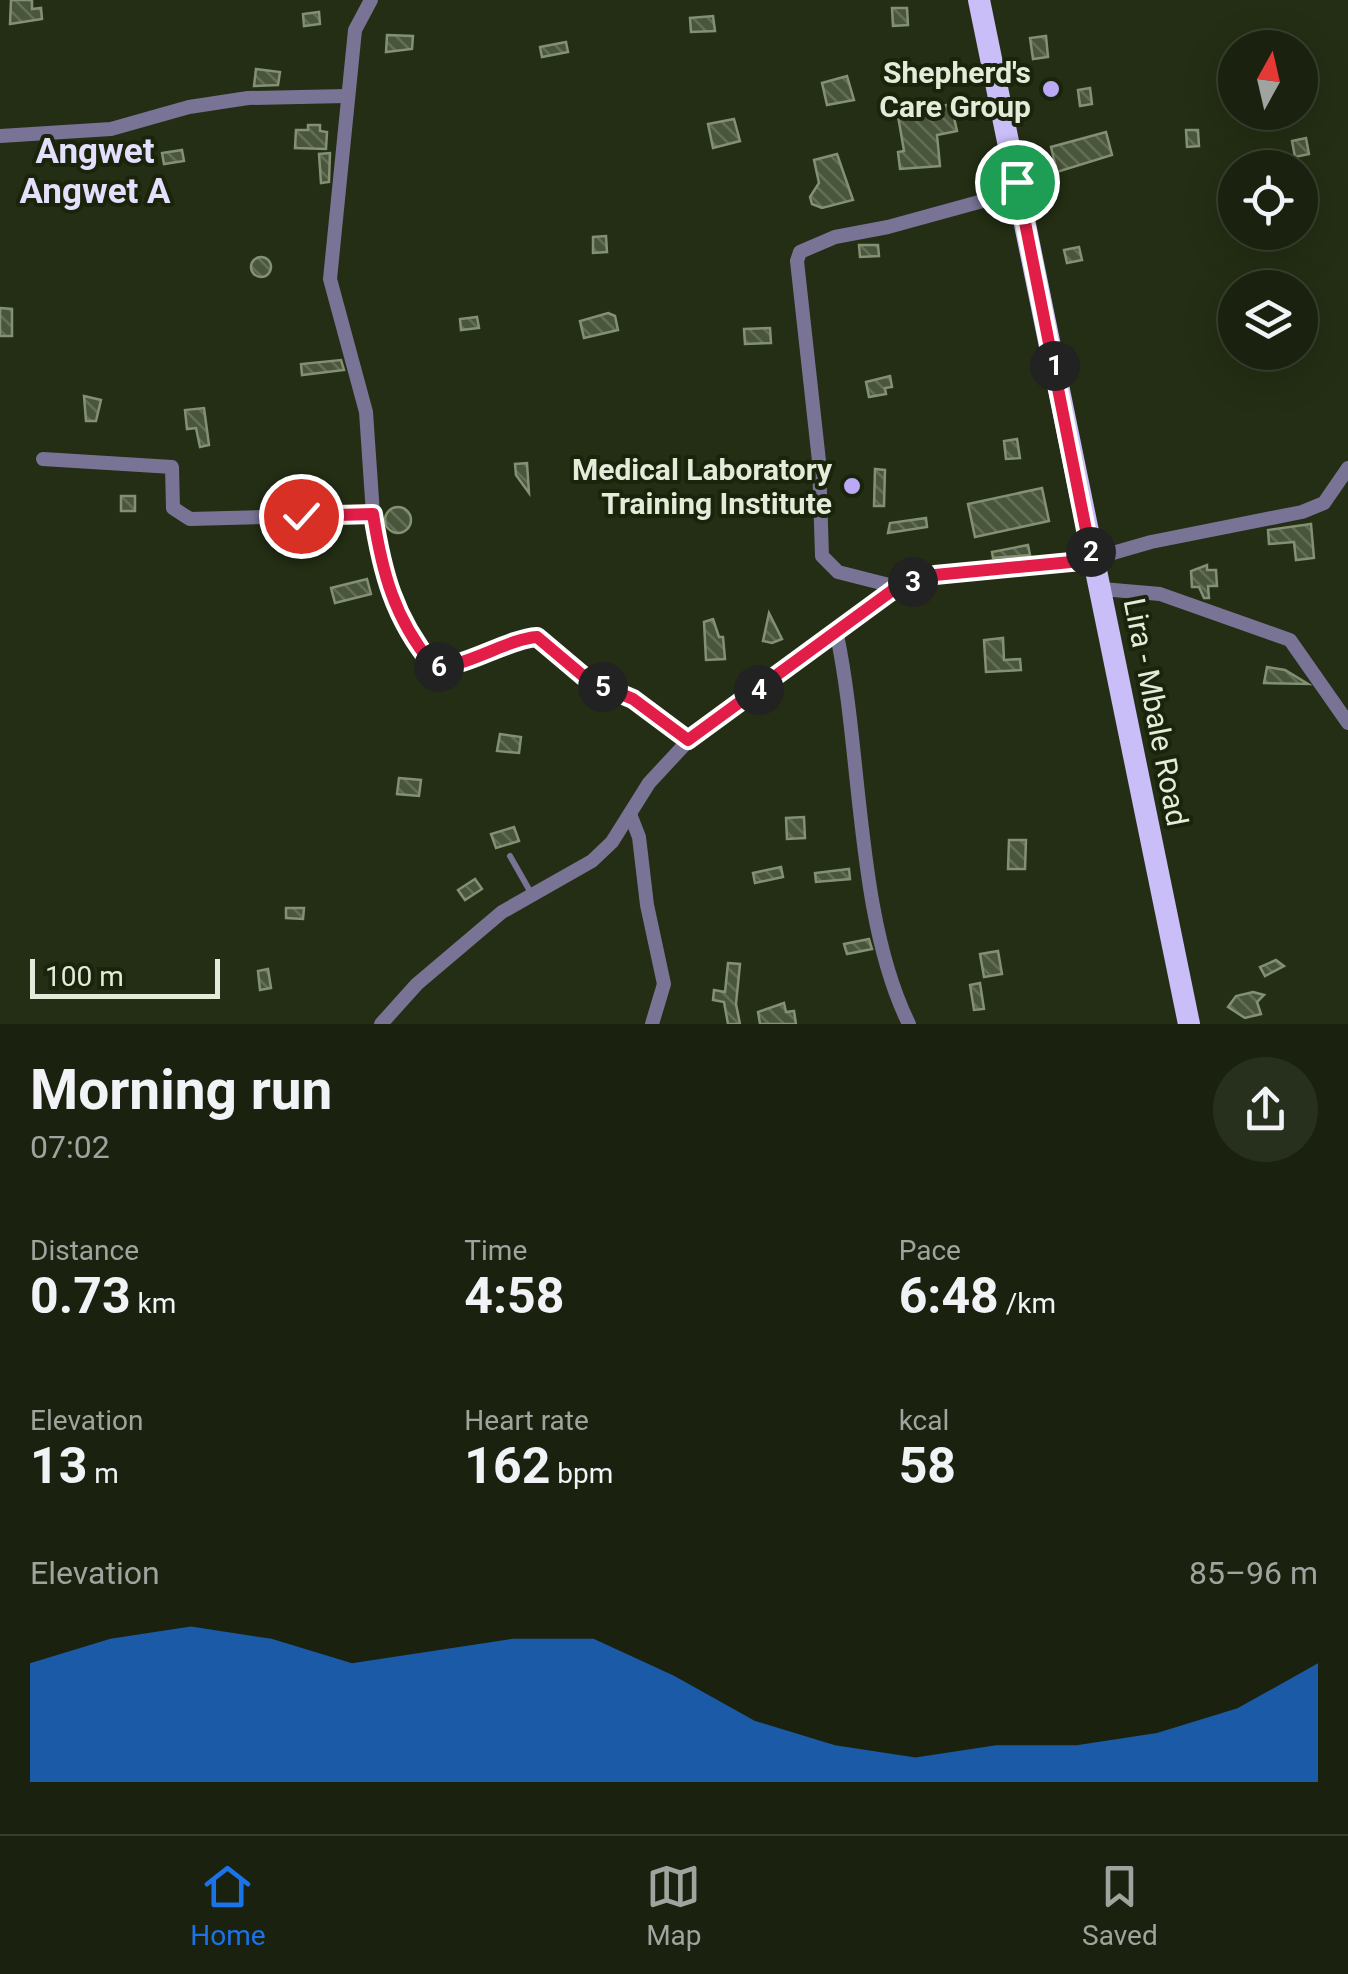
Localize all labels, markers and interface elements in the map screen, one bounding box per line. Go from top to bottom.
north arrow [1218,30,1318,130]
map controls [1218,30,1318,370]
place label: Shepherd's Care Group [879,55,1031,124]
marker: Shepherd's Care Group [1040,78,1062,100]
district label: Angwet Angwet A [19,131,171,212]
pin [975,140,1060,225]
button: locate [1218,150,1318,250]
icon: arrive [990,155,1045,210]
button: layers [1218,270,1318,370]
pin: 1 [1030,341,1080,391]
text: 1 [1047,349,1063,382]
place label: Medical Laboratory Training Institute [572,452,833,521]
pin [259,474,344,559]
marker: Medical Laboratory Training Institute [841,475,863,497]
icon: check [274,489,329,544]
pin: 2 [1066,527,1116,577]
text: 2 [1083,535,1099,568]
pin: 3 [888,557,938,607]
text: 3 [905,565,921,598]
street label: Lira - Mbale Road [1117,595,1195,829]
pin: 6 [414,642,464,692]
text: 6 [431,650,447,683]
pin: 5 [578,662,628,712]
pin: 4 [734,665,784,715]
text: 5 [595,670,611,703]
text: 4 [751,673,767,706]
scale bar [30,954,220,998]
text: 100 m [45,960,124,993]
button: share [1213,1057,1318,1162]
text: Morning run [30,1058,332,1122]
text: 07:02 [30,1128,110,1166]
text: Distance [30,1234,139,1267]
text: Time [464,1234,527,1267]
text: Pace [899,1234,961,1267]
text: 0.73 [30,1267,131,1325]
text: 4:58 [464,1267,564,1325]
text: 6:48 [899,1267,999,1325]
text: km [131,1287,176,1320]
text: /km [999,1287,1056,1320]
text: Elevation [30,1404,143,1437]
text: Heart rate [464,1404,589,1437]
text: kcal [899,1404,949,1437]
text: 13 [30,1437,87,1495]
text: 162 [464,1437,550,1495]
text: 58 [899,1437,956,1495]
text: m [87,1457,119,1490]
text: bpm [550,1457,613,1490]
text: Elevation [30,1554,160,1592]
text: 85–96 m [1189,1554,1318,1592]
tab: Home [190,1859,266,1952]
tab: Map [646,1859,702,1952]
tab: Saved [1082,1859,1158,1952]

